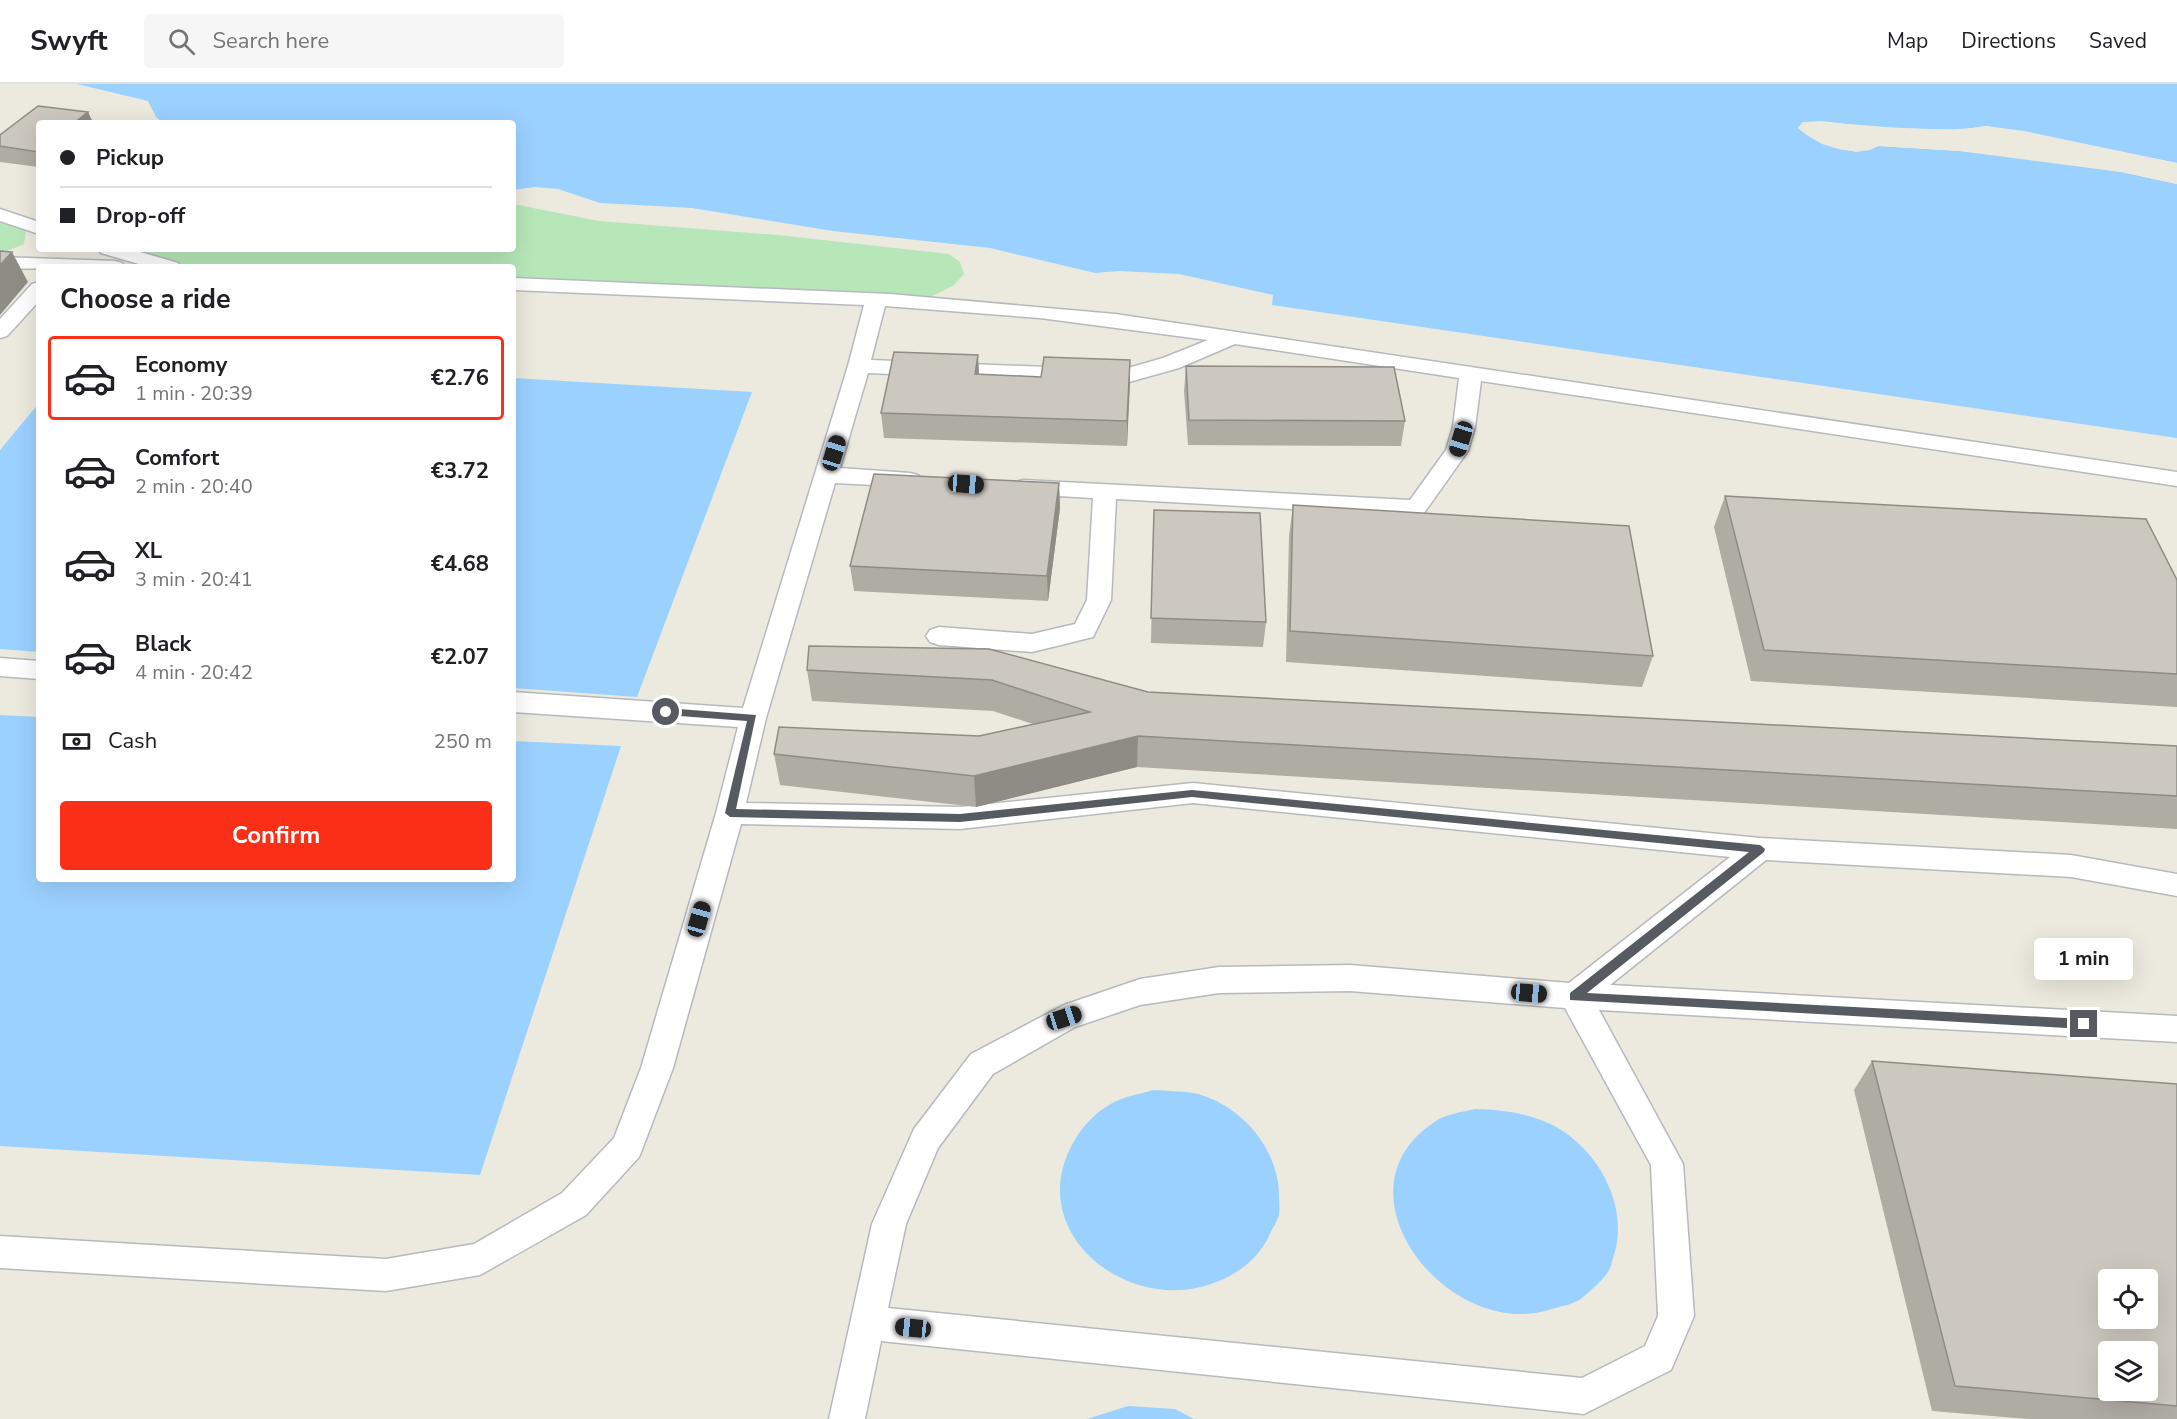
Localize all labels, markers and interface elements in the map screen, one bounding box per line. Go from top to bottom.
search box [144,14,564,68]
text: Swyft [30,22,108,60]
icon: search [165,25,198,58]
text: Search here [213,26,329,56]
text: Map [1887,27,1928,55]
text: Directions [1961,27,2056,55]
text: Saved [2089,27,2147,55]
text: Pickup [96,143,164,173]
text: Drop-off [96,201,185,231]
text: Choose a ride [60,281,231,318]
text: Economy [135,350,227,380]
icon: car [63,351,117,405]
text: €2.76 [431,363,489,393]
text: 1 min · 20:39 [135,380,253,407]
car [1447,419,1475,459]
car [820,433,848,473]
text: Comfort [135,443,219,473]
icon: car [63,444,117,498]
text: €3.72 [431,456,489,486]
text: 2 min · 20:40 [135,473,253,500]
car [947,474,985,494]
text: XL [135,536,162,566]
icon: car [63,537,117,591]
text: €4.68 [431,549,489,579]
text: 3 min · 20:41 [135,566,253,593]
text: Black [135,629,191,659]
icon: car [63,630,117,684]
text: €2.07 [431,642,489,672]
text: 4 min · 20:42 [135,659,253,686]
route start [652,698,679,725]
icon: cash [60,725,93,758]
text: Cash [108,726,157,756]
text: 250 m [434,728,492,755]
button: Confirm [60,801,492,870]
car [685,899,713,939]
callout: 1 min [2034,937,2134,979]
text: 1 min [2058,945,2109,972]
car [1510,982,1548,1004]
car [1044,1004,1084,1032]
route end [2070,1010,2097,1037]
map controls [2098,1269,2158,1401]
button: locate [2098,1269,2158,1329]
car [894,1317,932,1339]
button: layers [2098,1341,2158,1401]

